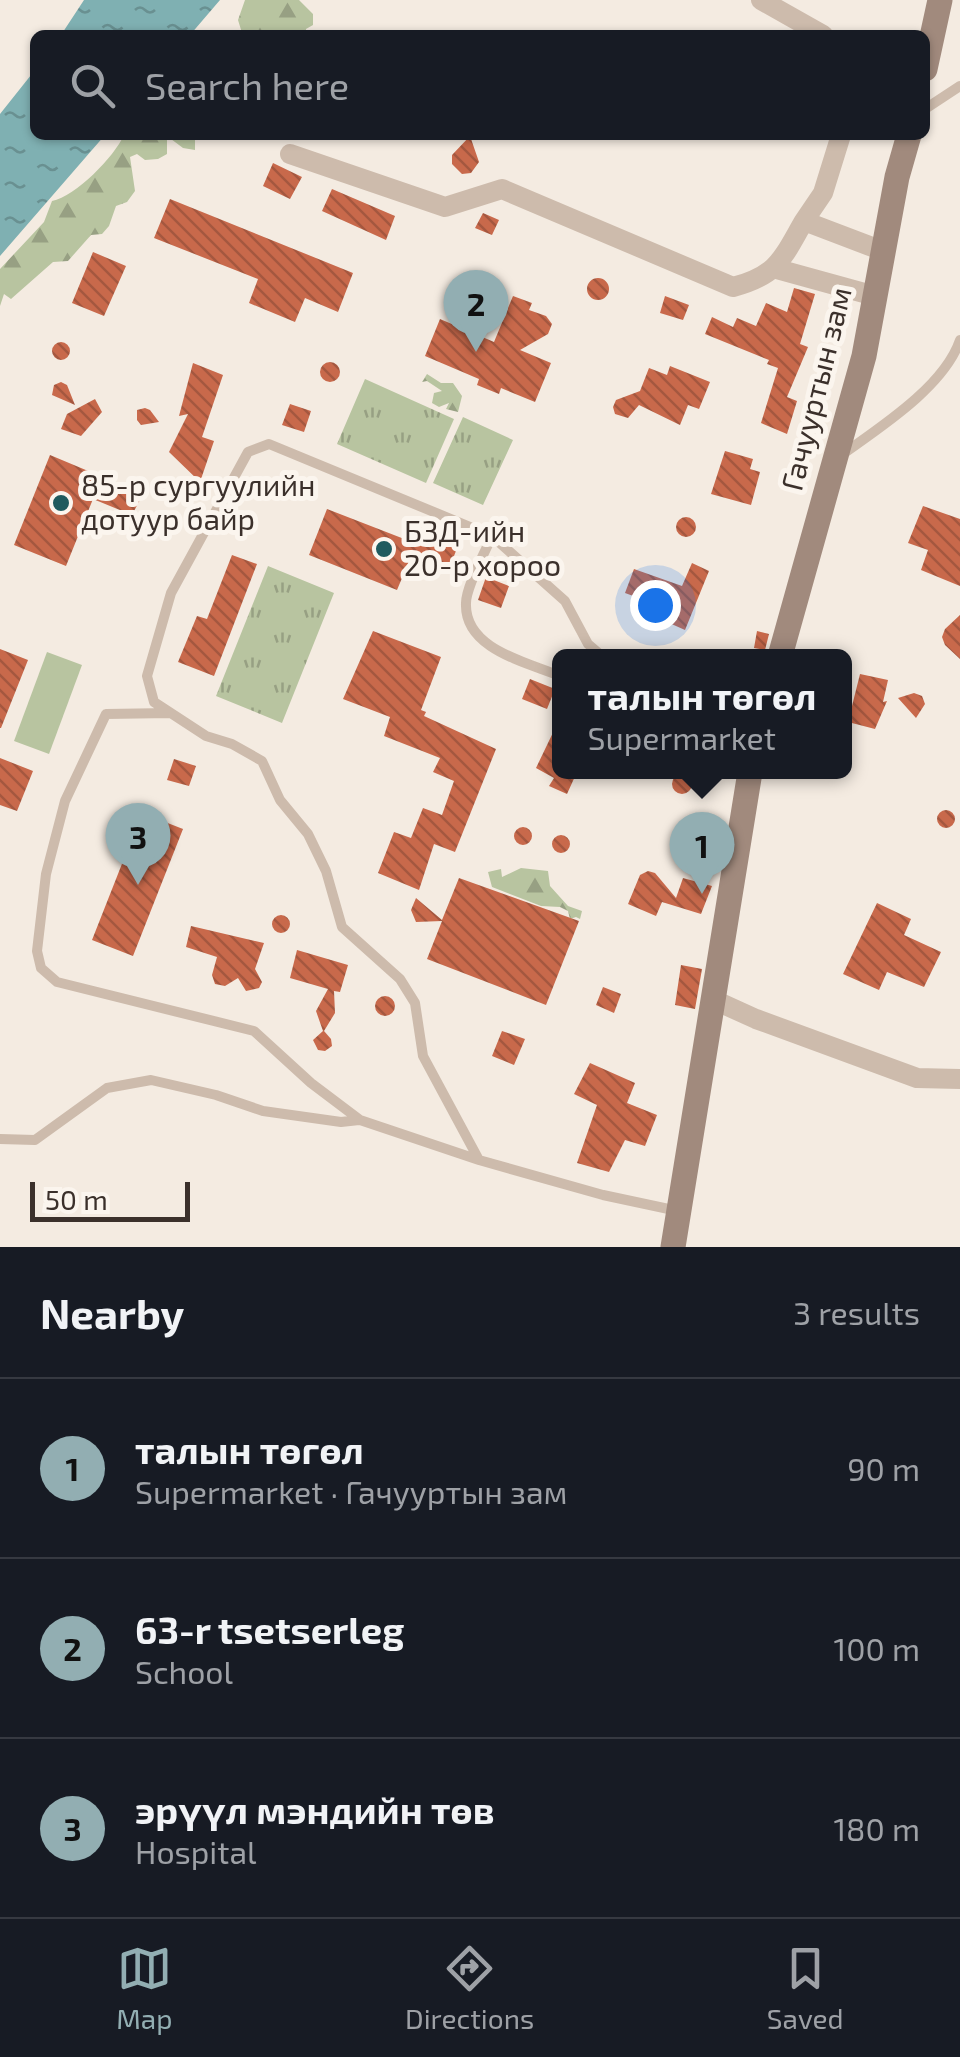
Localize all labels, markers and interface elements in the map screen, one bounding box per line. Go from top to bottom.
search box [30,30,930,140]
icon: search [65,58,120,113]
text: Search here [145,62,349,108]
pin: 2 [444,270,508,352]
street label: Гачууртын зам [772,283,859,494]
place label: 85-р сургуулийн дотуур байр [81,466,315,537]
marker: 85-р сургуулийн дотуур байр [50,492,72,514]
place label: БЗД-ийн 20-р хороо [404,512,561,582]
marker: БЗД-ийн 20-р хороо [373,538,395,560]
your location [630,580,681,631]
popup [552,649,852,779]
text: талын төгөл [588,672,816,718]
text: Supermarket [588,718,776,756]
pin: 3 [106,802,170,885]
pin: 1 [670,812,734,894]
scale bar [30,1177,190,1222]
text: 50 m [45,1182,108,1216]
text: Nearby [40,1287,184,1337]
text: 3 results [793,1293,920,1331]
text: талын төгөл [135,1426,364,1472]
text: 1 [66,1449,79,1487]
text: 90 m [847,1449,920,1487]
text: Supermarket · Гачууртын зам [135,1472,567,1510]
text: 63-r tsetserleg [135,1606,404,1652]
text: 2 [63,1629,82,1667]
text: 100 m [834,1629,920,1667]
text: School [135,1652,233,1690]
text: эрүүл мэндийн төв [135,1786,495,1832]
text: 3 [63,1809,82,1847]
text: 180 m [833,1809,920,1847]
text: Hospital [135,1832,257,1870]
tab: Map [116,1941,172,2035]
tab: Directions [405,1941,534,2035]
tab: Saved [767,1941,844,2035]

